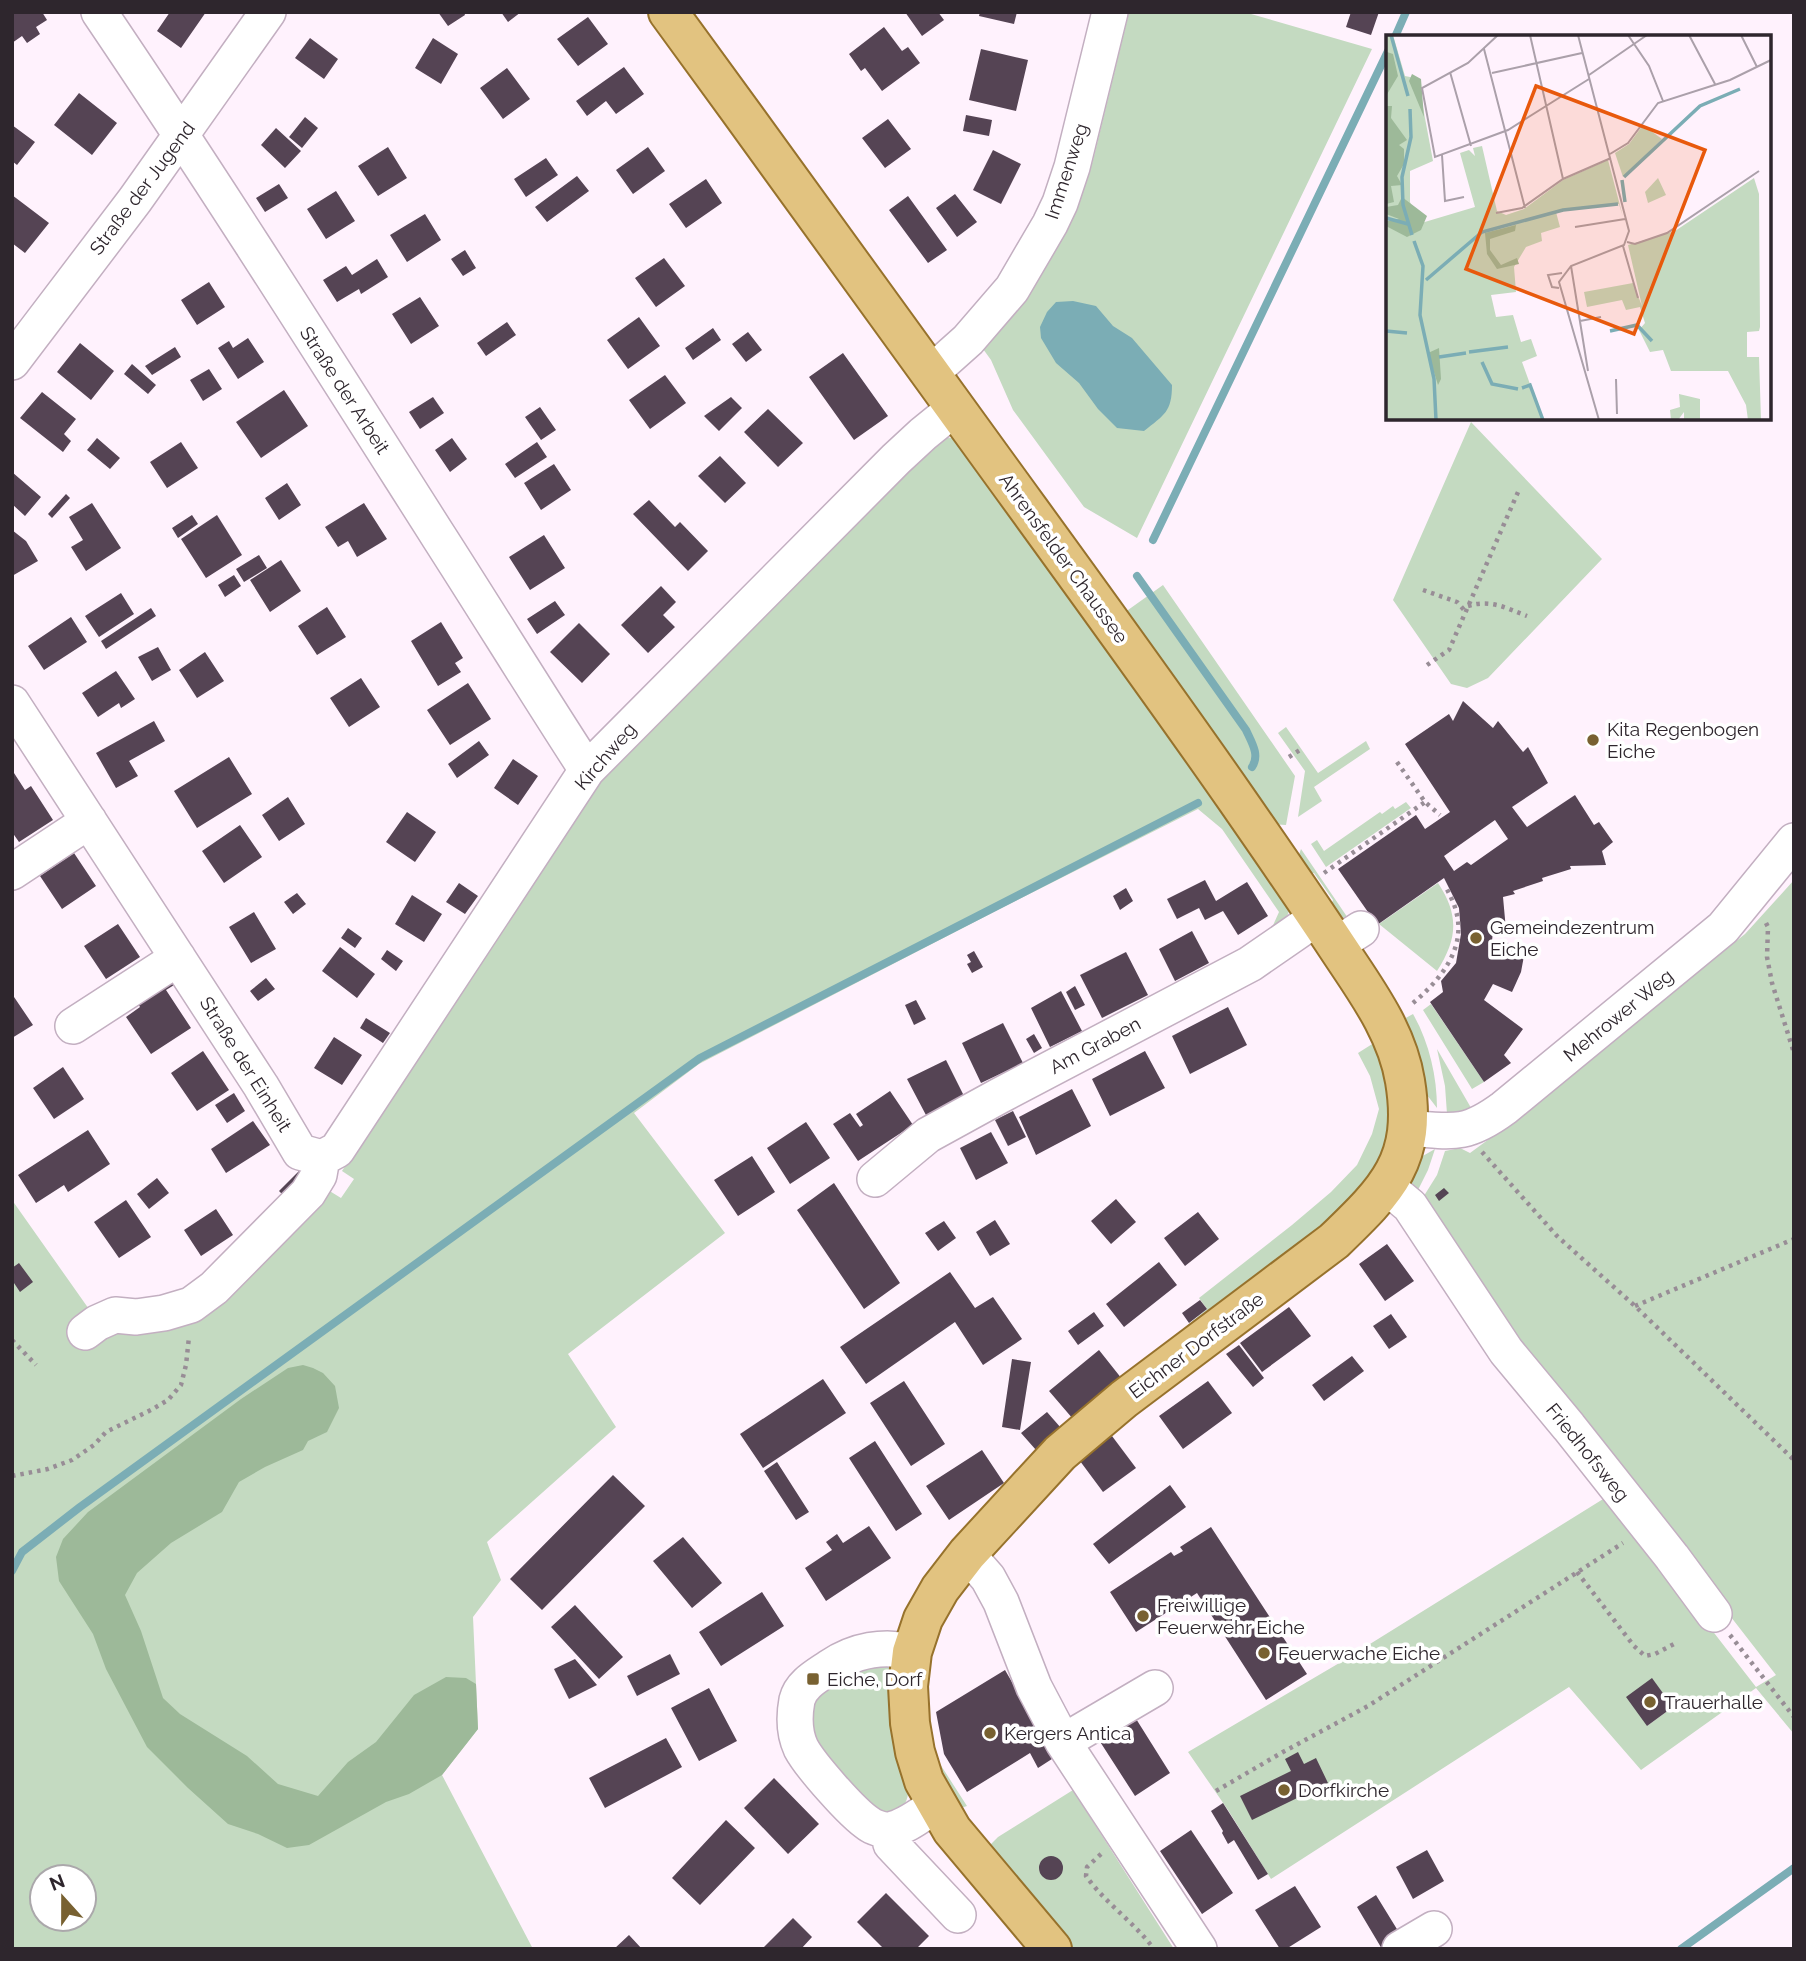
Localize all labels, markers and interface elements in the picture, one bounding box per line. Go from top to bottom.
inset map [1386,35,1771,420]
street label: Straße der Jugend [85,117,199,259]
street label: Immenweg [1040,120,1092,222]
street label: Straße der Arbeit [296,322,395,458]
street label: Ahrensfelder Chaussee [995,469,1133,647]
street label: Kirchweg [570,718,640,794]
place label: Kita Regenbogen Eiche [1607,718,1759,762]
marker: Kita Regenbogen Eiche [1585,732,1601,748]
place label: Gemeindezentrum Eiche [1490,916,1654,960]
marker: Gemeindezentrum Eiche [1468,930,1484,946]
street label: Mehrower Weg [1559,964,1677,1066]
street label: Straße der Einheit [196,993,297,1136]
street label: Am Graben [1046,1012,1144,1078]
street label: Eichner Dorfstraße [1124,1287,1268,1403]
street label: Friedhofsweg [1542,1399,1634,1505]
place label: Freiwillige Feuerwehr Eiche [1157,1594,1305,1638]
marker: Freiwillige Feuerwehr Eiche [1135,1608,1151,1624]
place label: Feuerwache Eiche [1278,1642,1440,1664]
marker: Feuerwache Eiche [1256,1645,1272,1661]
place label: Eiche, Dorf [827,1668,923,1690]
marker: Eiche, Dorf [805,1671,821,1687]
place label: Trauerhalle [1664,1691,1763,1713]
marker: Trauerhalle [1642,1694,1658,1710]
place label: Kergers Antica [1004,1722,1131,1744]
marker: Kergers Antica [982,1725,998,1741]
place label: Dorfkirche [1298,1779,1389,1801]
marker: Dorfkirche [1276,1782,1292,1798]
north arrow [28,1863,98,1933]
text: N [46,1869,68,1895]

